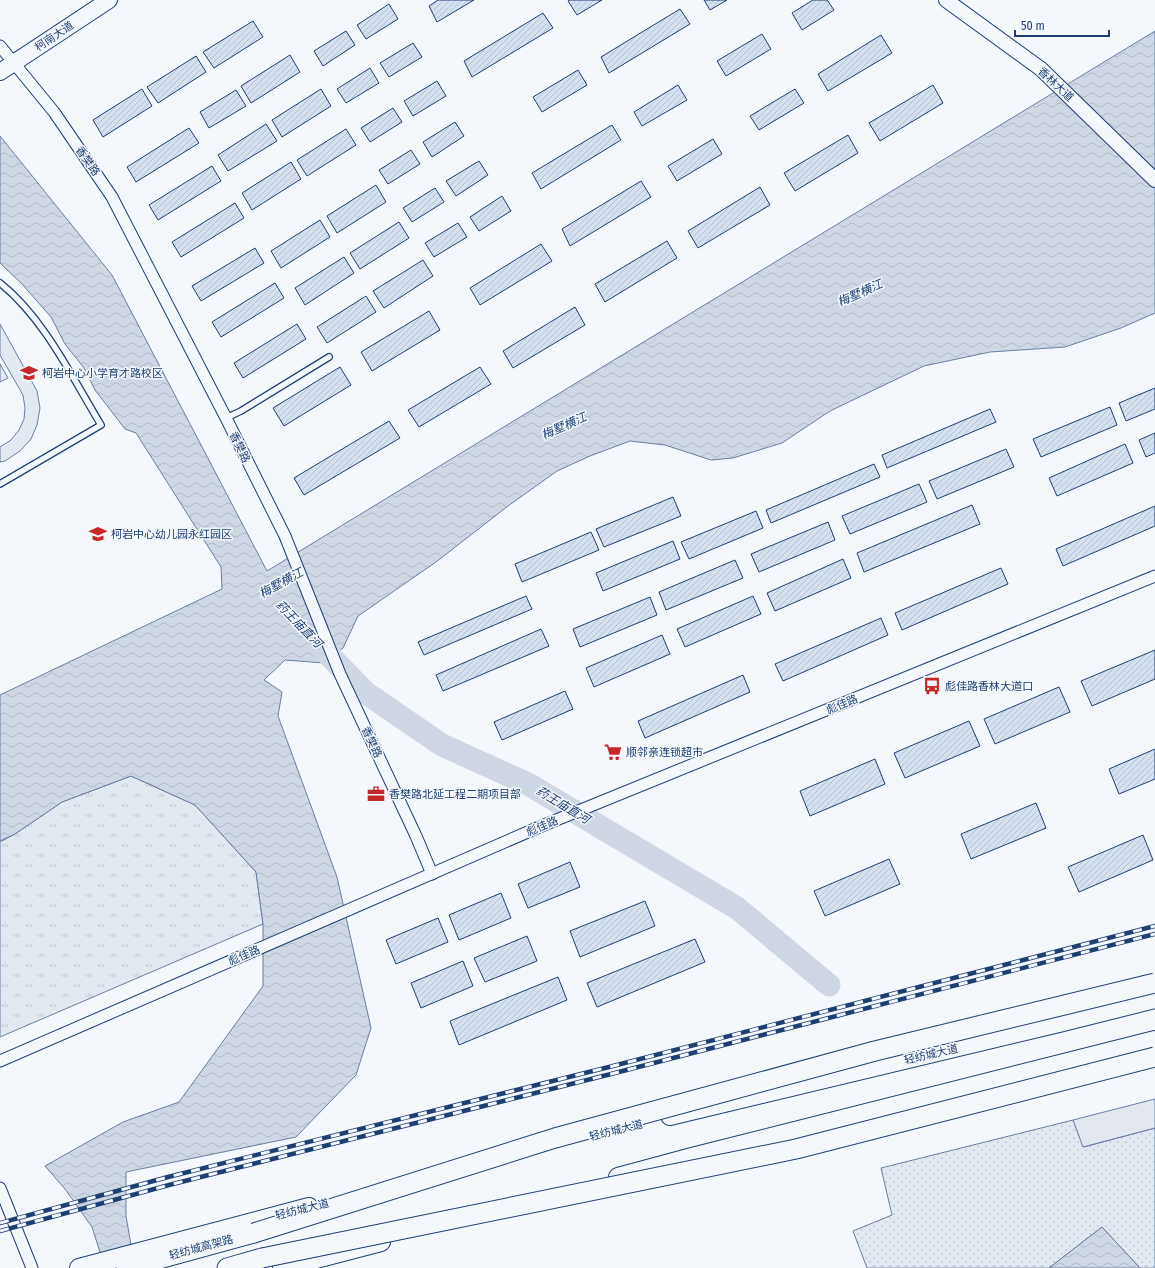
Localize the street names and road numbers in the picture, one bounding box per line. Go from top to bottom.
street label: 柯南大道 [32,19,76,54]
street label: 香林大道 [1035,65,1076,104]
street label: 香樊路 [73,144,102,179]
street label: 香樊路 [226,430,253,465]
street label: 彪佳路 [824,692,860,717]
street label: 香樊路 [359,725,384,760]
street label: 彪佳路 [524,814,560,839]
street label: 彪佳路 [226,943,262,968]
street label: 轻纺城大道 [903,1042,959,1067]
street label: 轻纺城大道 [588,1118,644,1143]
street label: 轻纺城大道 [274,1197,330,1222]
street label: 轻纺城高架路 [168,1233,235,1262]

